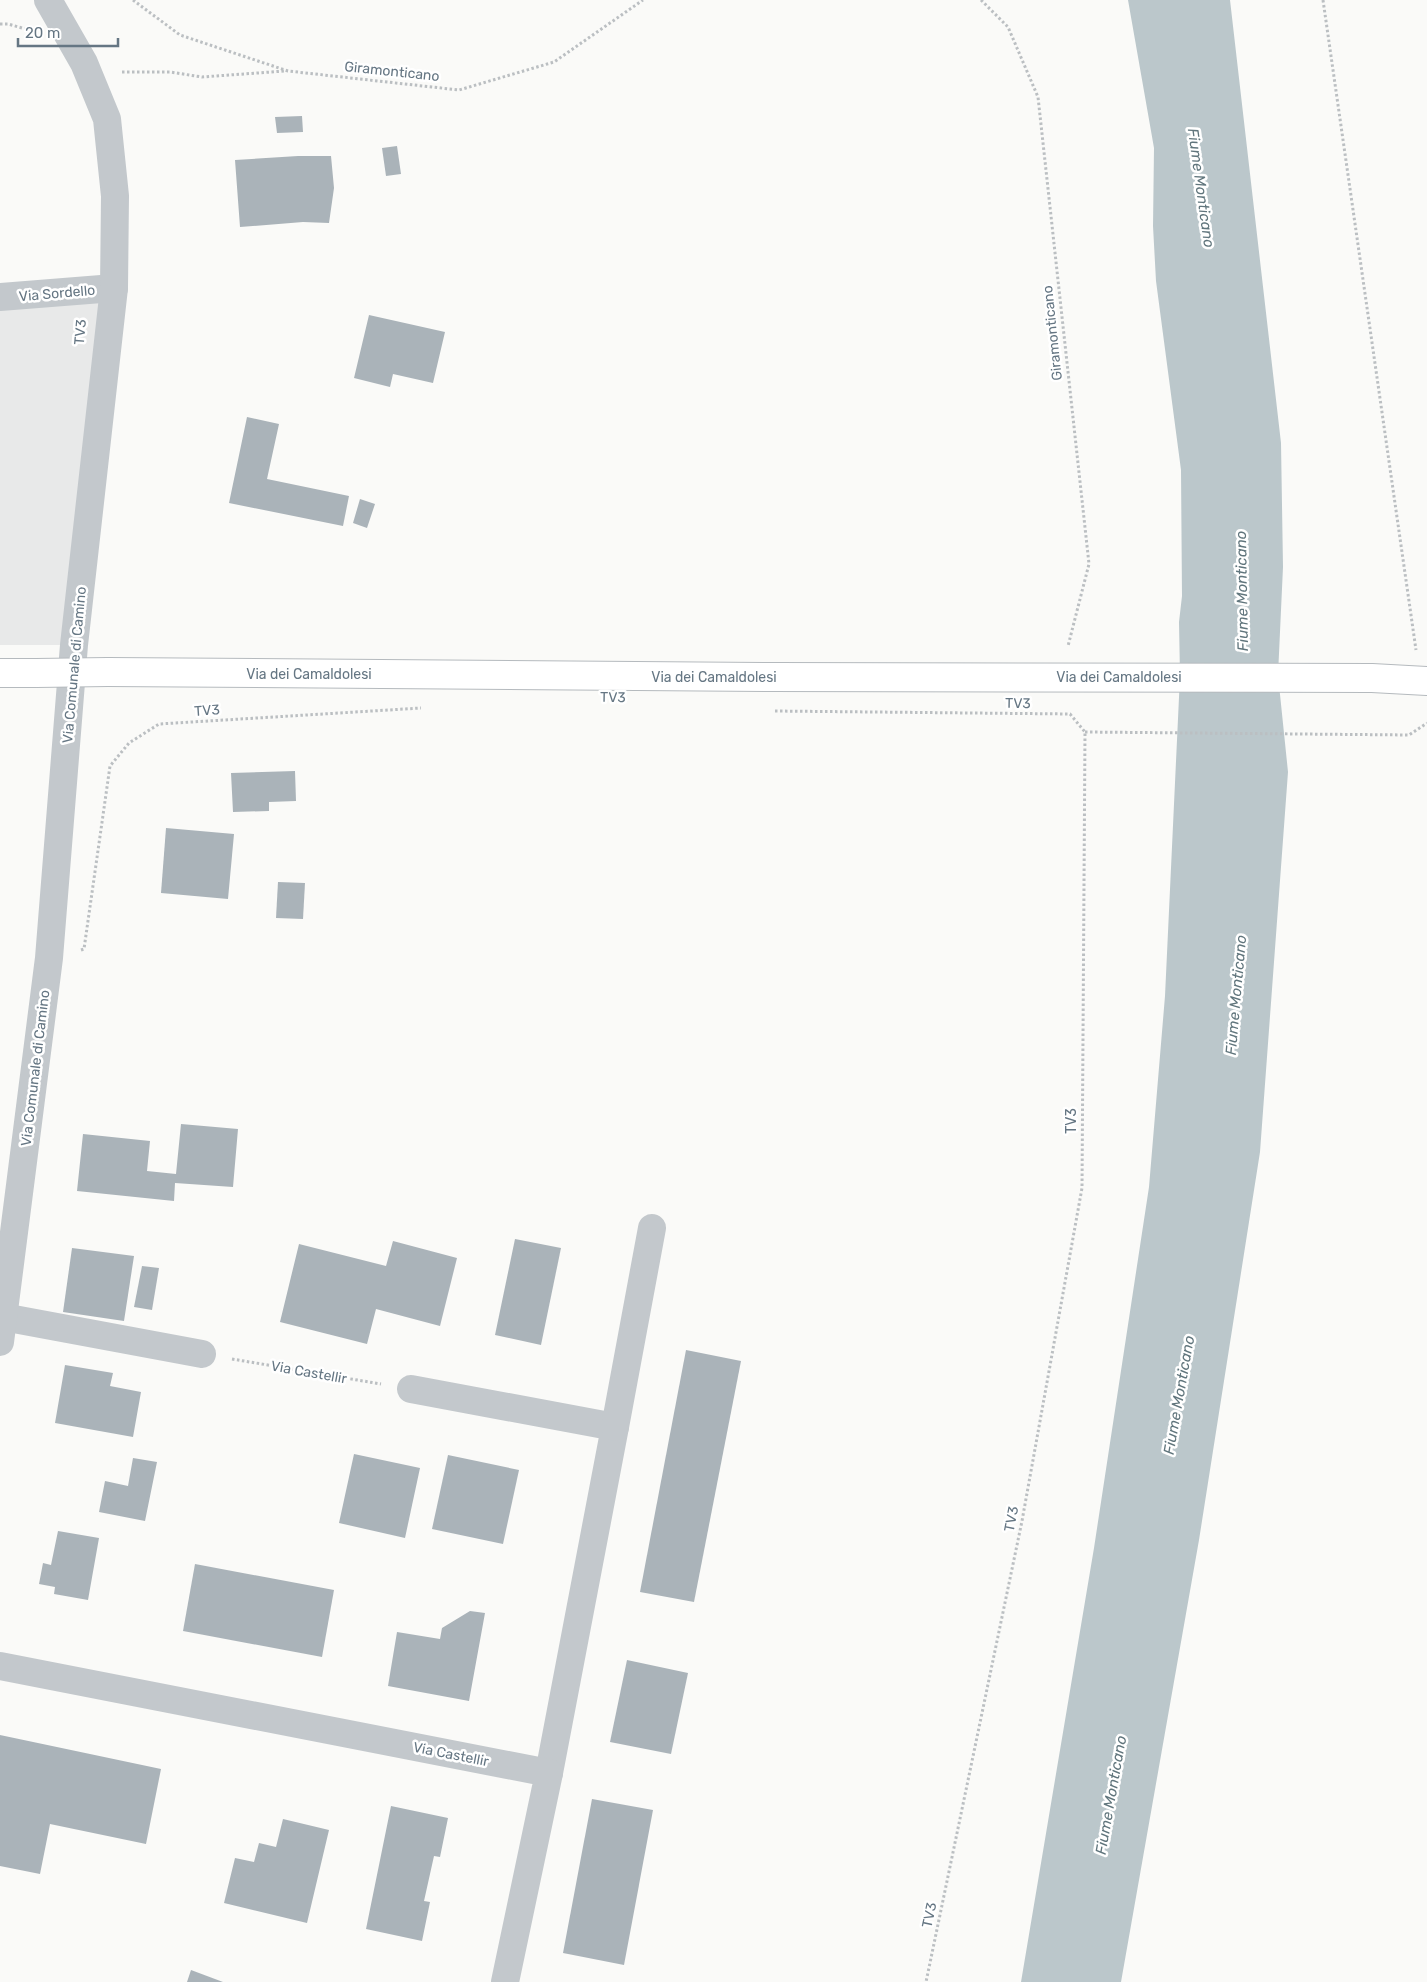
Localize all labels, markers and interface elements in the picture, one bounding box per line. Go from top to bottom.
scale bar [18,15,118,47]
text: 20 m [25,24,60,42]
street label: Giramonticano [344,58,440,85]
water label: Fiume Monticano [1184,127,1218,249]
street label: Via Sordello [18,282,96,305]
street label: Giramonticano [1039,285,1066,381]
street label: TV3 [71,319,90,346]
water label: Fiume Monticano [1232,530,1252,651]
street label: Via Comunale di Camino [59,586,90,744]
street label: Via dei Camaldolesi [246,666,372,683]
street label: Via dei Camaldolesi [651,669,777,686]
street label: Via dei Camaldolesi [1056,669,1182,686]
street label: TV3 [600,689,626,706]
street label: TV3 [1005,695,1031,712]
street label: TV3 [194,701,220,720]
water label: Fiume Monticano [1222,934,1250,1056]
street label: Via Comunale di Camino [17,989,54,1147]
street label: TV3 [1063,1108,1080,1134]
water label: Fiume Monticano [1160,1334,1198,1456]
street label: Via Castellir [270,1357,349,1388]
street label: TV3 [1001,1505,1022,1533]
water label: Fiume Monticano [1092,1734,1130,1856]
street label: Via Castellir [412,1739,491,1770]
street label: TV3 [919,1901,940,1929]

